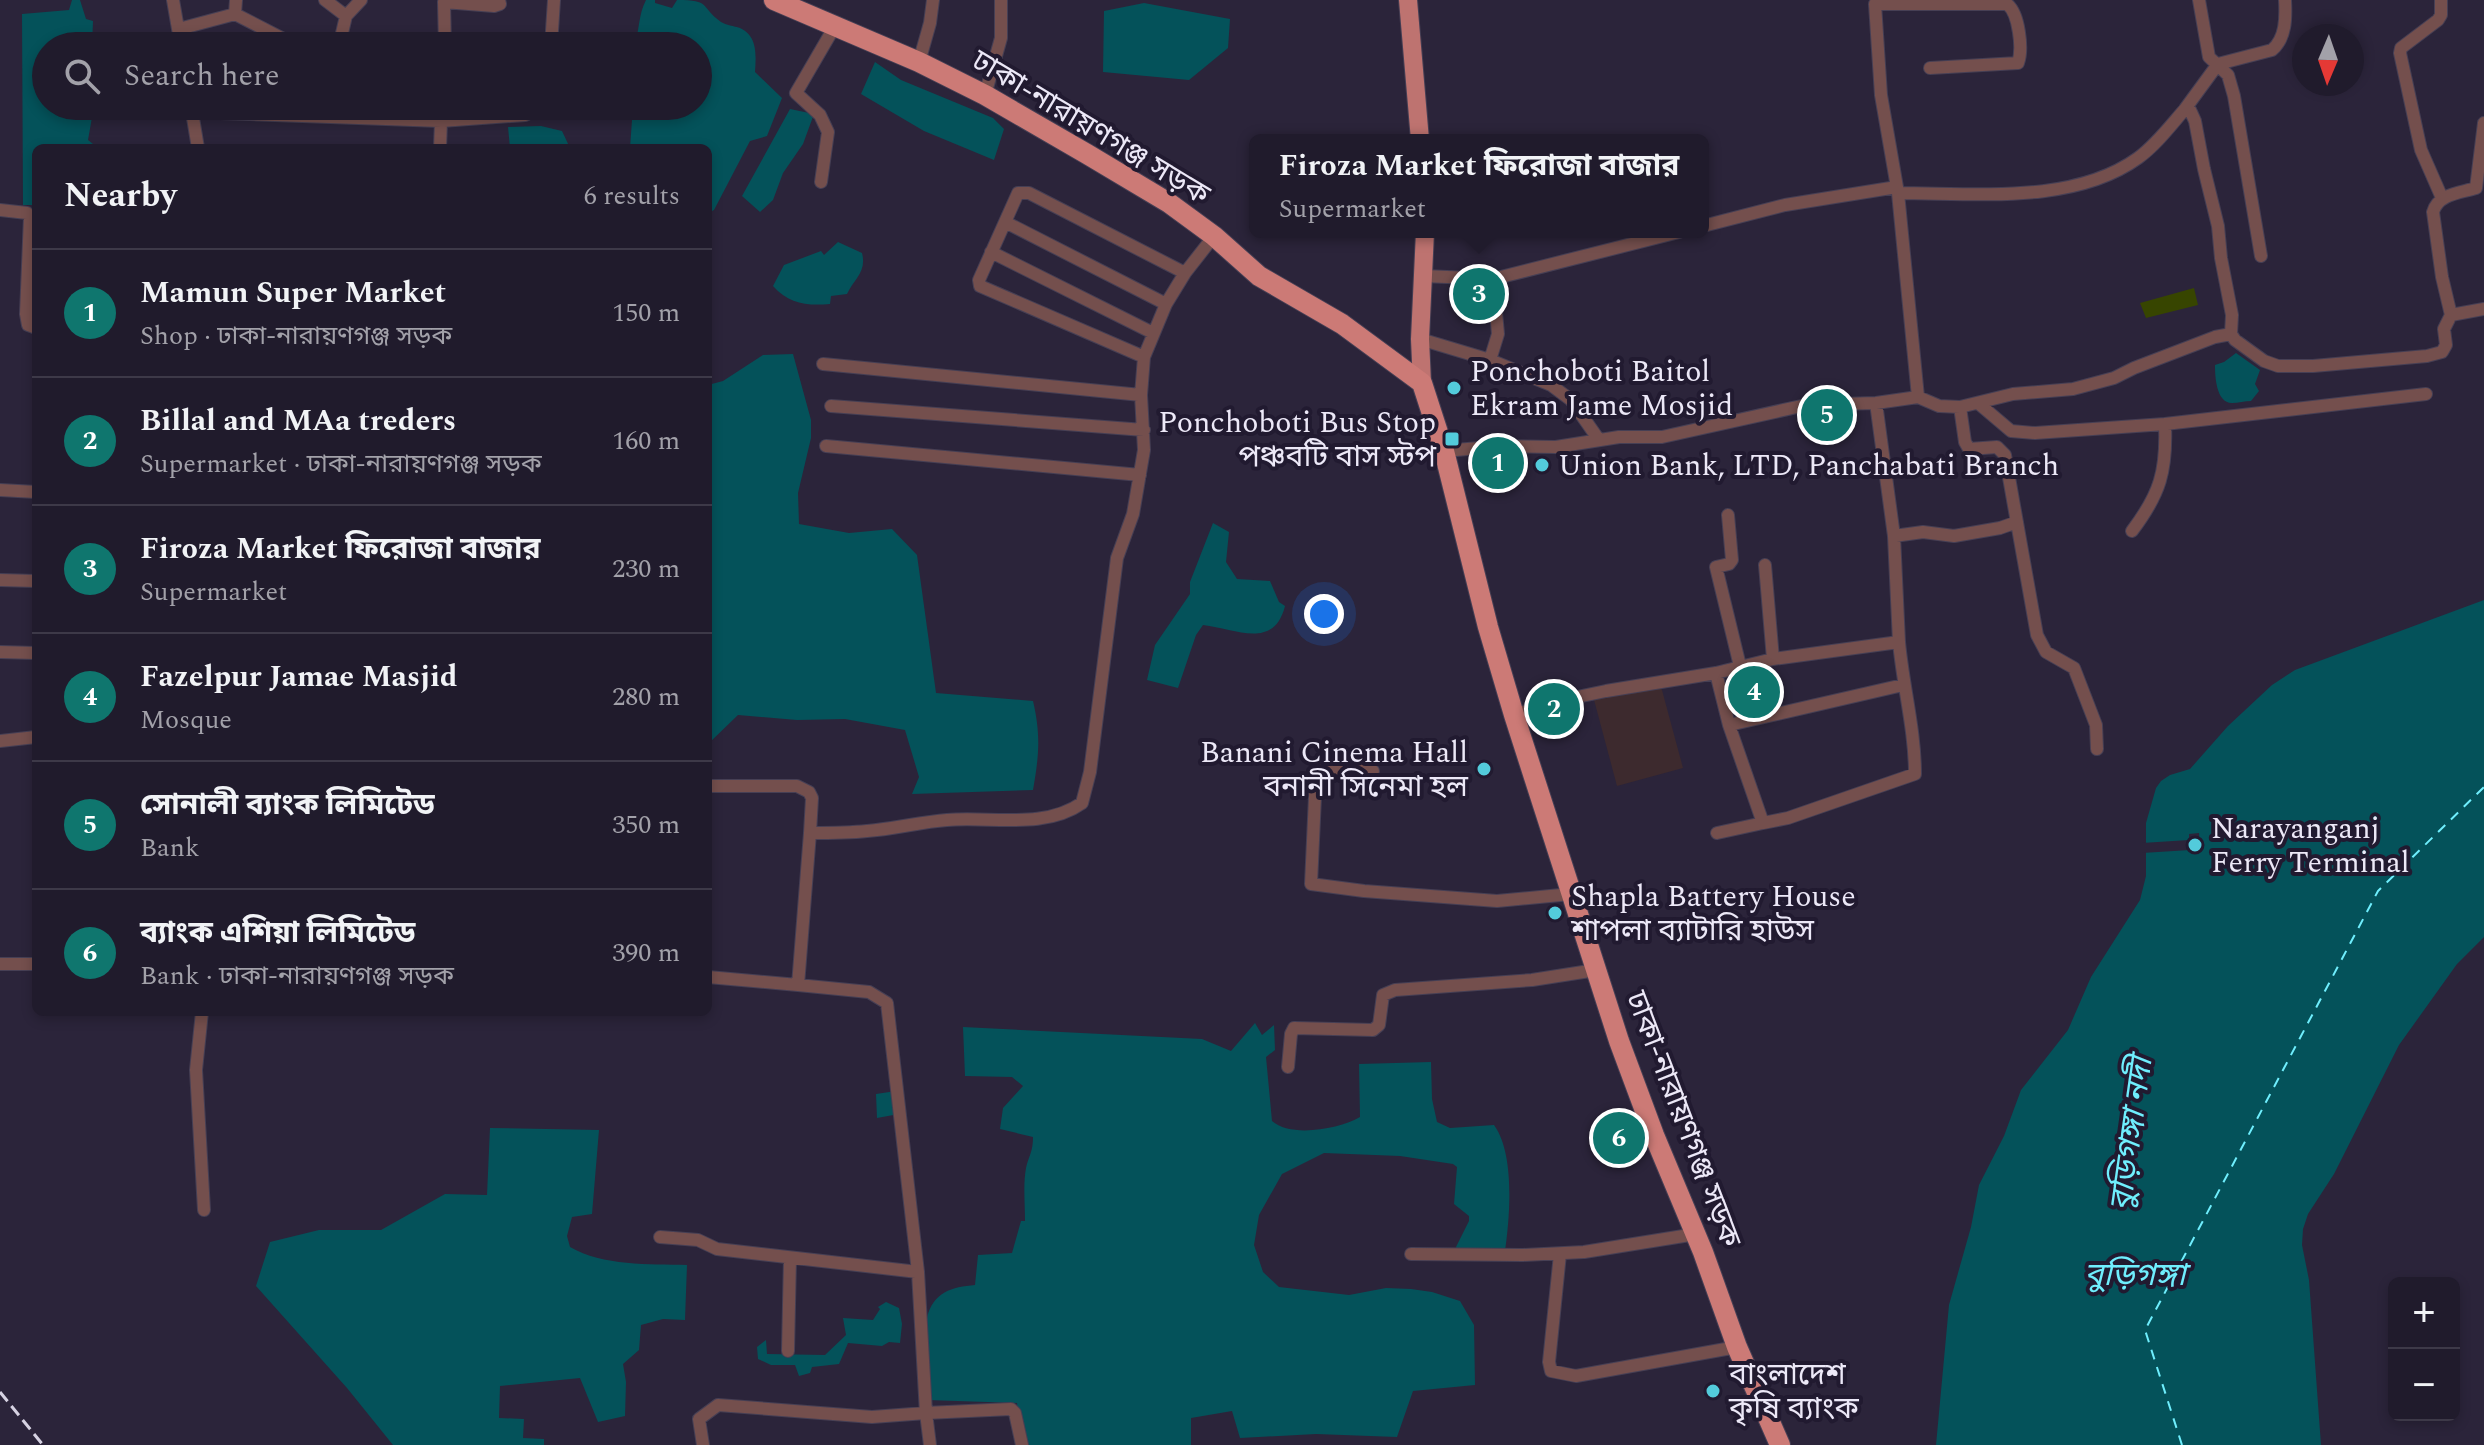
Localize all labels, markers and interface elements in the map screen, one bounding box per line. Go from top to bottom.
north arrow [2292,24,2364,96]
search box [32,32,712,120]
street label: ঢাকা-নারায়ণগঞ্জ সড়ক [962,38,1219,218]
text: Search here [124,53,280,99]
icon: search [60,54,104,98]
popup [1249,134,1709,238]
text: Firoza Market ফিরোজা বাজার [1279,143,1679,189]
text: Nearby [64,170,177,222]
text: 6 results [584,176,680,216]
text: Supermarket [1279,189,1426,229]
pin: 3 [1453,264,1505,324]
text: Mamun Super Market [140,270,446,316]
text: 1 [83,293,97,333]
text: 150 m [612,293,680,333]
text: Shop · ঢাকা-নারায়ণগঞ্জ সড়ক [140,316,452,356]
place label: Ponchoboti Baitol Ekram Jame Mosjid [1470,349,1733,429]
marker: Ponchoboti Baitol Ekram Jame Mosjid [1445,379,1463,397]
pin: 5 [1801,385,1853,445]
text: Billal and MAa treders [140,398,456,444]
place label: Ponchoboti Bus Stop পঞ্চবটি বাস স্টপ [1158,400,1437,480]
text: 2 [83,421,97,461]
text: 160 m [612,421,680,461]
marker: Ponchoboti Bus Stop পঞ্চবটি বাস স্টপ [1443,430,1461,448]
pin: 1 [1472,433,1524,493]
place label: Union Bank, LTD, Panchabati Branch [1558,443,2059,489]
text: Supermarket · ঢাকা-নারায়ণগঞ্জ সড়ক [140,444,542,484]
marker: Union Bank, LTD, Panchabati Branch [1533,456,1551,474]
text: Firoza Market ফিরোজা বাজার [140,526,541,572]
text: 3 [83,549,97,589]
text: 230 m [612,549,680,589]
text: Supermarket [140,572,287,612]
your location [1304,594,1344,634]
text: Fazelpur Jamae Masjid [140,654,458,700]
pin: 4 [1728,662,1780,722]
text: 4 [83,677,97,717]
text: 280 m [612,677,680,717]
pin: 2 [1528,679,1580,739]
text: Mosque [140,700,232,740]
place label: Banani Cinema Hall বনানী সিনেমা হল [1200,730,1469,810]
marker: Banani Cinema Hall বনানী সিনেমা হল [1475,760,1493,778]
text: সোনালী ব্যাংক লিমিটেড [140,782,435,828]
text: 5 [83,805,97,845]
text: 350 m [612,805,680,845]
place label: Narayanganj Ferry Terminal [2211,806,2410,886]
text: Bank [140,828,199,868]
marker: Narayanganj Ferry Terminal [2186,836,2204,854]
place label: Shapla Battery House শাপলা ব্যাটারি হাউস [1570,874,1856,954]
marker: Shapla Battery House শাপলা ব্যাটারি হাউস [1546,904,1564,922]
text: ব্যাংক এশিয়া লিমিটেড [140,910,415,956]
text: 6 [83,933,97,973]
text: 390 m [612,933,680,973]
text: Bank · ঢাকা-নারায়ণগঞ্জ সড়ক [140,956,454,996]
street label: ঢাকা-নারায়ণগঞ্জ সড়ক [1613,984,1753,1255]
water label: বুড়িগঙ্গা নদী [2096,1049,2167,1214]
pin: 6 [1593,1108,1645,1168]
water label: বুড়িগঙ্গা [2084,1251,2191,1300]
map controls [2388,1277,2460,1421]
button: + [2388,1277,2460,1349]
button: − [2388,1349,2460,1421]
place label: বাংলাদেশ কৃষি ব্যাংক [1728,1352,1860,1432]
marker: বাংলাদেশ কৃষি ব্যাংক [1704,1382,1722,1400]

